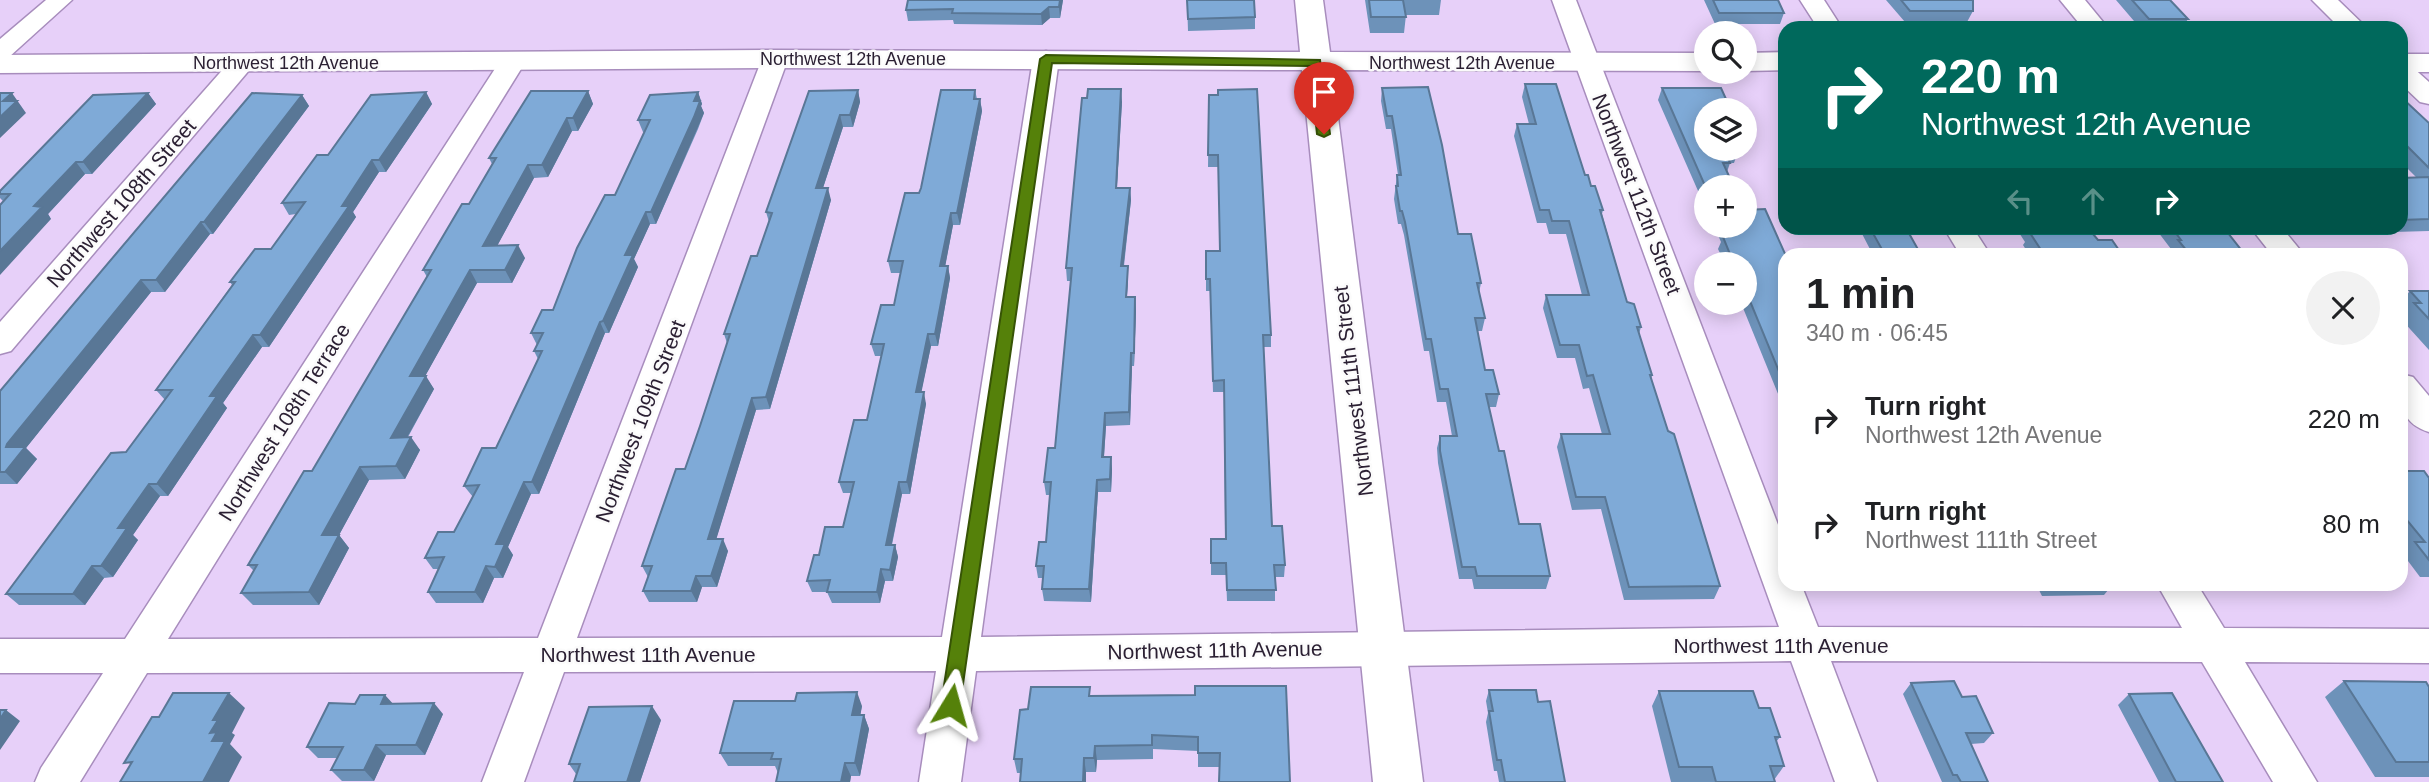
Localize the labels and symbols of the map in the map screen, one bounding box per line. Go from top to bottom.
street label: Northwest 12th Avenue [760,49,946,69]
street label: Northwest 12th Avenue [193,53,379,73]
street label: Northwest 12th Avenue [1369,53,1555,73]
pin [1294,62,1354,134]
street label: Northwest 112th Street [1588,90,1686,298]
street label: Northwest 108th Street [42,114,200,292]
street label: Northwest 111th Street [1329,284,1377,497]
street label: Northwest 109th Street [591,316,689,525]
street label: Northwest 108th Terrace [214,319,354,525]
street label: Northwest 11th Avenue [1673,634,1889,657]
street label: Northwest 11th Avenue [1107,637,1323,663]
street label: Northwest 11th Avenue [540,643,756,666]
position arrow [914,668,988,742]

